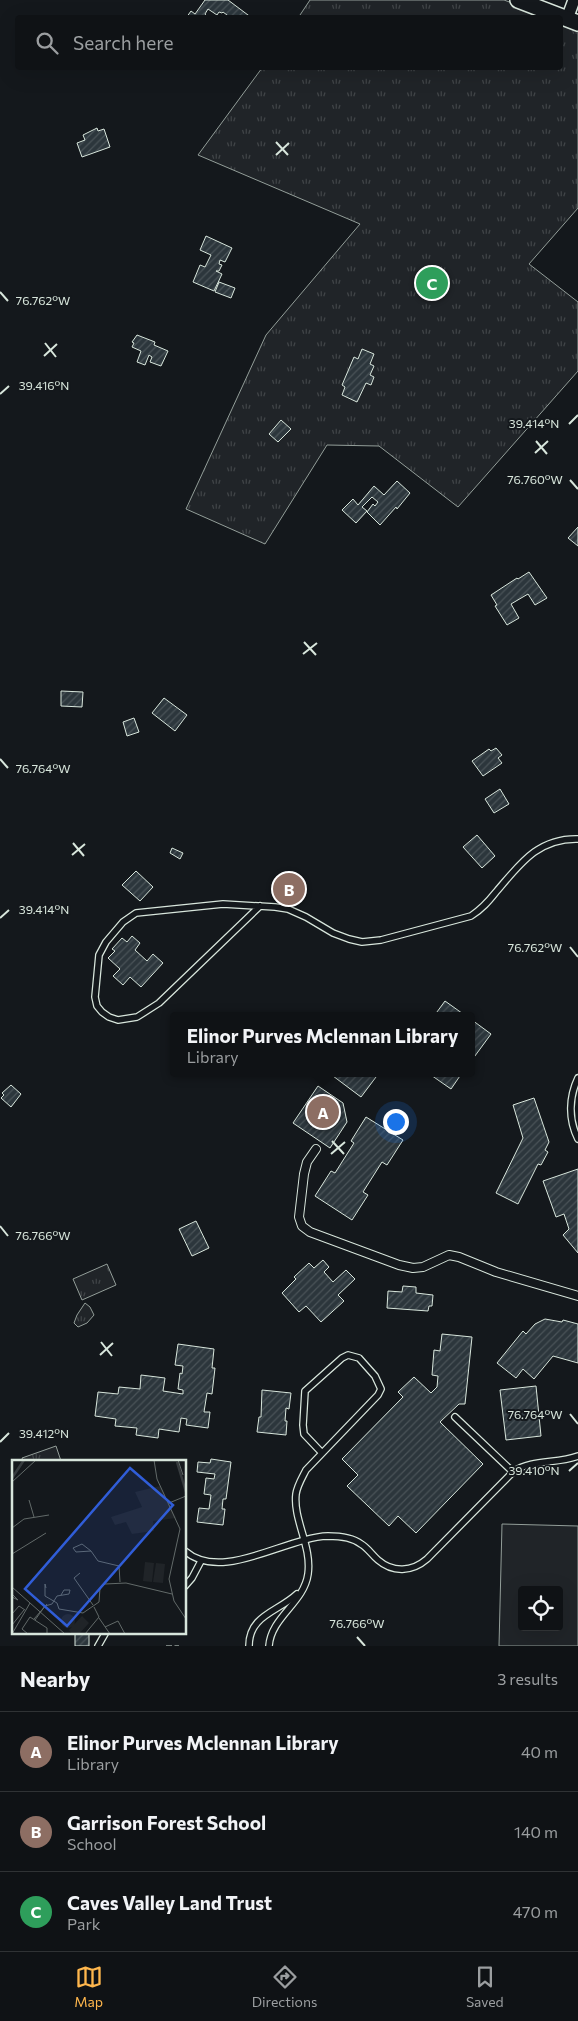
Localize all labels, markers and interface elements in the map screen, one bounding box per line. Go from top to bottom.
search box [15,15,563,70]
icon: search [33,29,61,57]
text: Search here [73,31,173,54]
pin: C [416,264,448,302]
text: 76.762°W [16,293,70,307]
text: 39.416°N [19,378,69,392]
text: 39.414°N [509,416,559,430]
text: 76.760°W [507,472,563,486]
text: 76.764°W [16,761,70,775]
pin: B [273,870,305,908]
text: 39.414°N [19,902,69,916]
text: 76.762°W [508,940,562,954]
popup [170,1012,475,1077]
text: Elinor Purves Mclennan Library [187,1024,458,1047]
text: Library [187,1047,239,1066]
pin: A [307,1093,339,1131]
your location [383,1109,409,1135]
text: 76.766°W [16,1228,70,1242]
text: 76.764°W [508,1407,562,1421]
text: 39.412°N [19,1426,69,1440]
inset map [12,1460,186,1634]
text: 39.410°N [508,1463,560,1477]
map controls [518,1586,563,1631]
button: locate [518,1586,563,1631]
text: 76.766°W [330,1616,384,1630]
text: Nearby [20,1666,90,1691]
text: 3 results [497,1669,558,1688]
text: Elinor Purves Mclennan Library [67,1731,339,1754]
text: A [30,1742,42,1761]
text: 40 m [521,1742,558,1761]
text: Library [67,1754,119,1773]
text: Garrison Forest School [67,1811,266,1834]
text: B [31,1822,41,1841]
text: 140 m [514,1822,558,1841]
text: School [67,1834,117,1853]
text: Caves Valley Land Trust [67,1891,272,1914]
text: C [31,1902,41,1921]
text: 470 m [513,1902,558,1921]
text: Park [67,1914,100,1933]
tab: Map [74,1963,103,2010]
tab: Directions [252,1963,317,2010]
tab: Saved [466,1963,504,2010]

